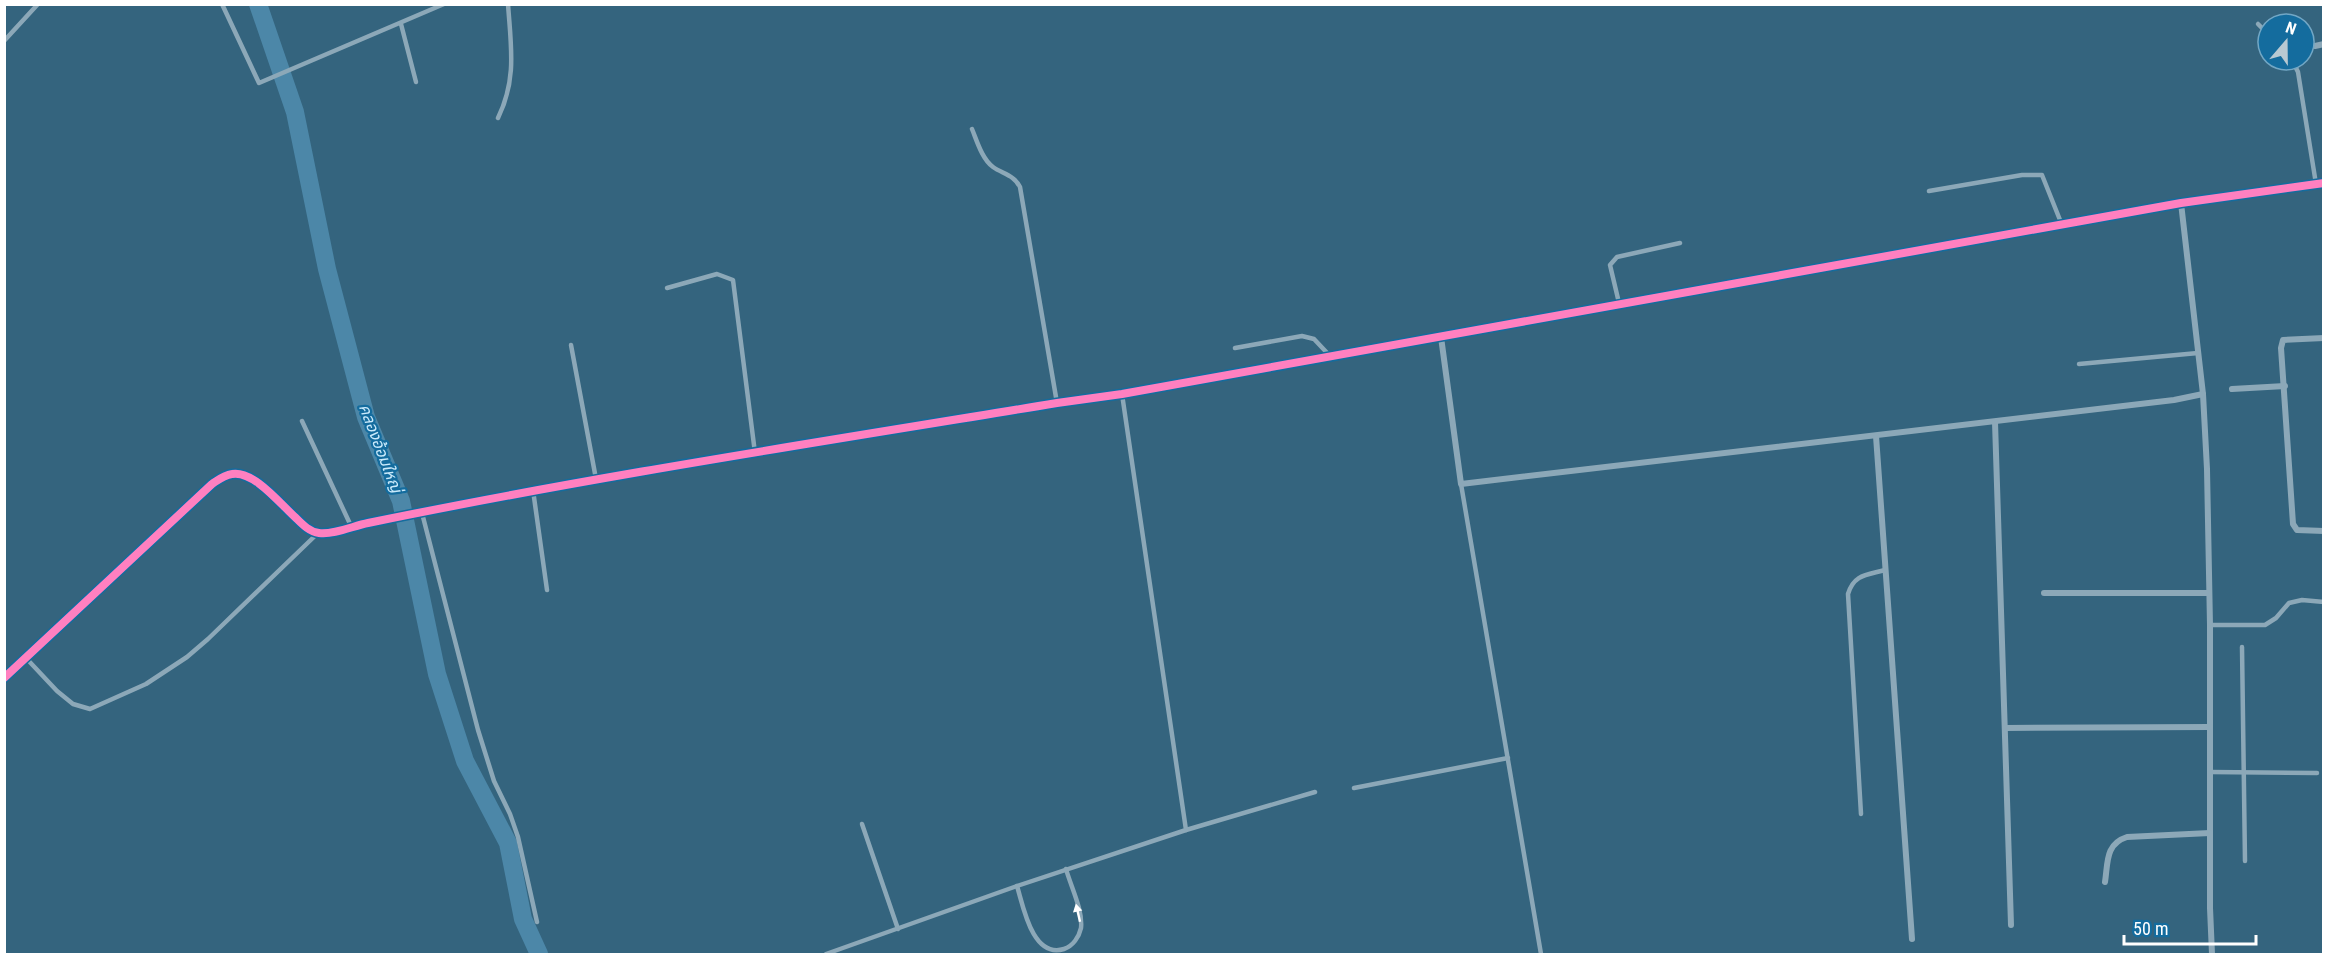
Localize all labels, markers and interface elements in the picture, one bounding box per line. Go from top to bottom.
north arrow [2256,12,2316,72]
text: N [2283,18,2299,39]
water label: คลองอ้อมใหญ่ [355,401,407,497]
one-way arrow [1073,904,1083,922]
scale bar [2124,908,2256,946]
text: 50 m [2133,918,2168,939]

